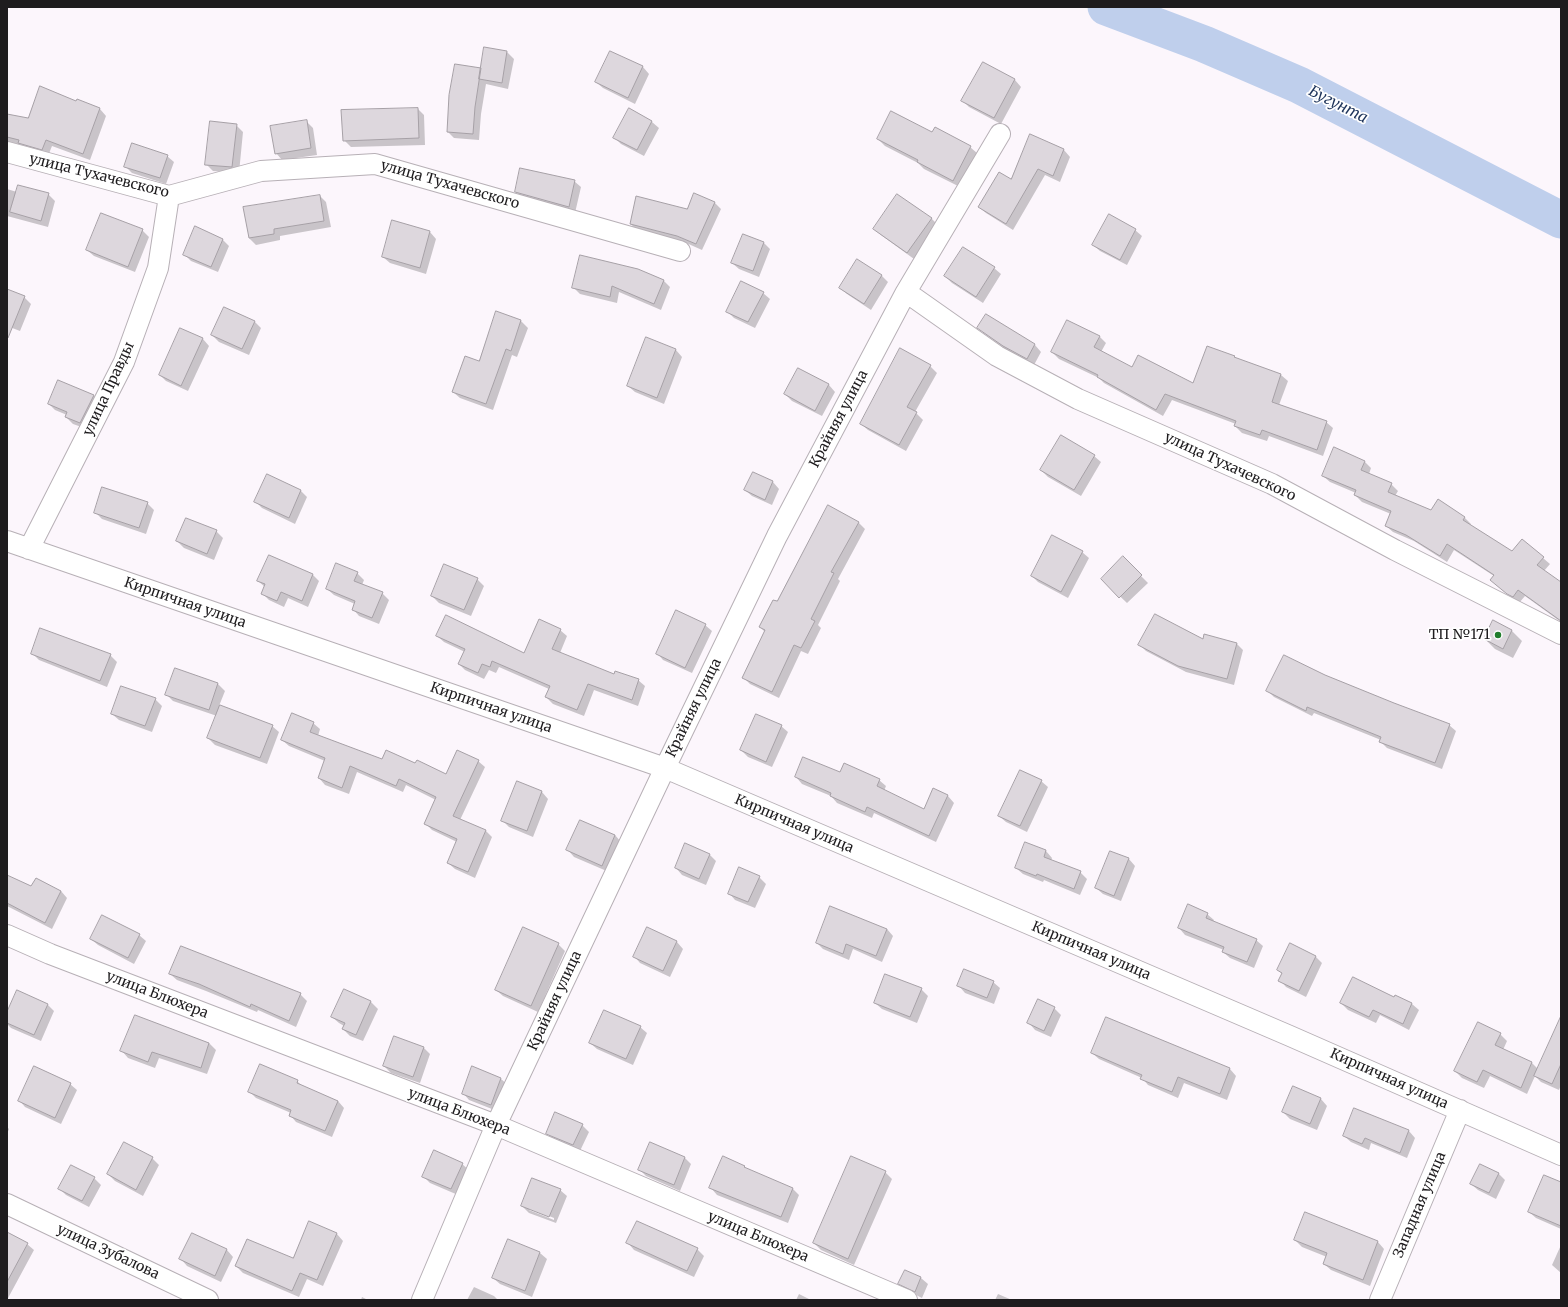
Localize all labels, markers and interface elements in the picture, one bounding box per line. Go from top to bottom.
water label: Бугунта [1306,83,1370,127]
street label: улица Тухачевского [27,151,171,201]
street label: улица Тухачевского [379,157,521,213]
street label: улица Правды [80,339,138,439]
street label: Крайняя улица [806,367,872,471]
street label: улица Тухачевского [1162,429,1298,505]
street label: Кирпичная улица [122,574,248,632]
place label: ТП №171 [1429,627,1490,643]
marker: ТП №171 [1493,630,1503,640]
street label: Крайняя улица [663,656,725,760]
street label: Кирпичная улица [428,679,554,737]
street label: Кирпичная улица [732,791,856,857]
street label: Кирпичная улица [1029,918,1153,984]
street label: Крайняя улица [525,949,585,1053]
street label: улица Блюхера [104,968,210,1022]
street label: Кирпичная улица [1327,1045,1451,1113]
street label: улица Блюхера [406,1085,512,1139]
street label: Западная улица [1390,1150,1450,1260]
street label: улица Блюхера [705,1208,811,1266]
street label: улица Зубалова [54,1221,162,1283]

